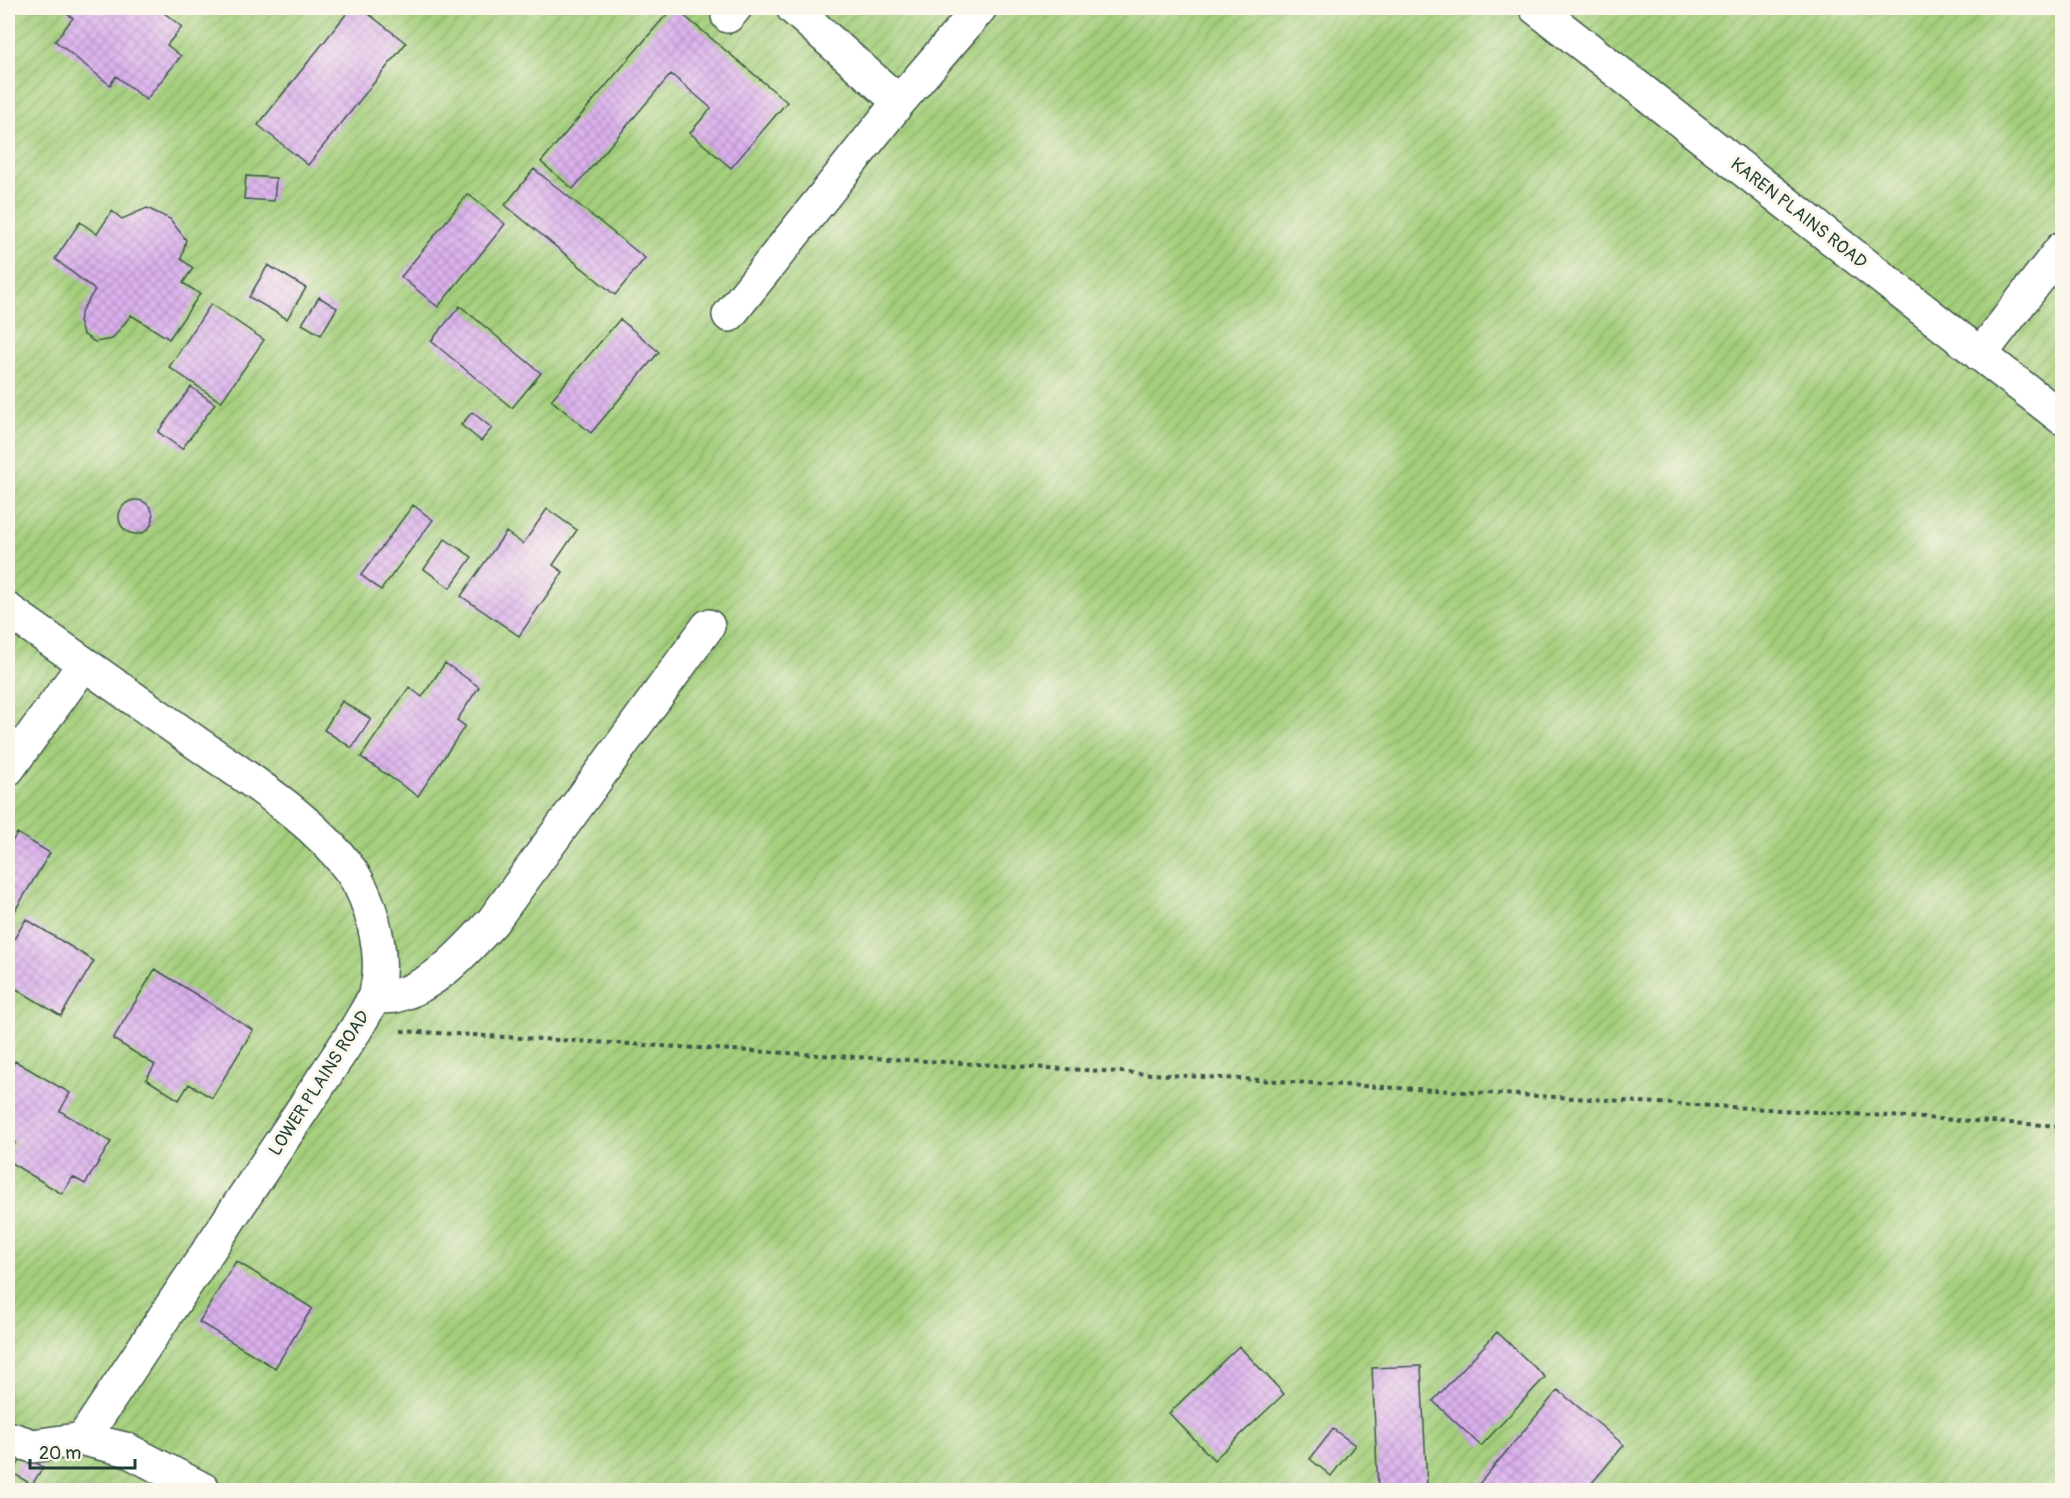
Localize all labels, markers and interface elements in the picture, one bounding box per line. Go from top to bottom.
street label: KAREN PLAINS ROAD [1726,153,1872,274]
street label: LOWER PLAINS ROAD [264,1006,375,1160]
scale bar [30,1432,135,1470]
text: 20 m [39,1442,81,1465]

